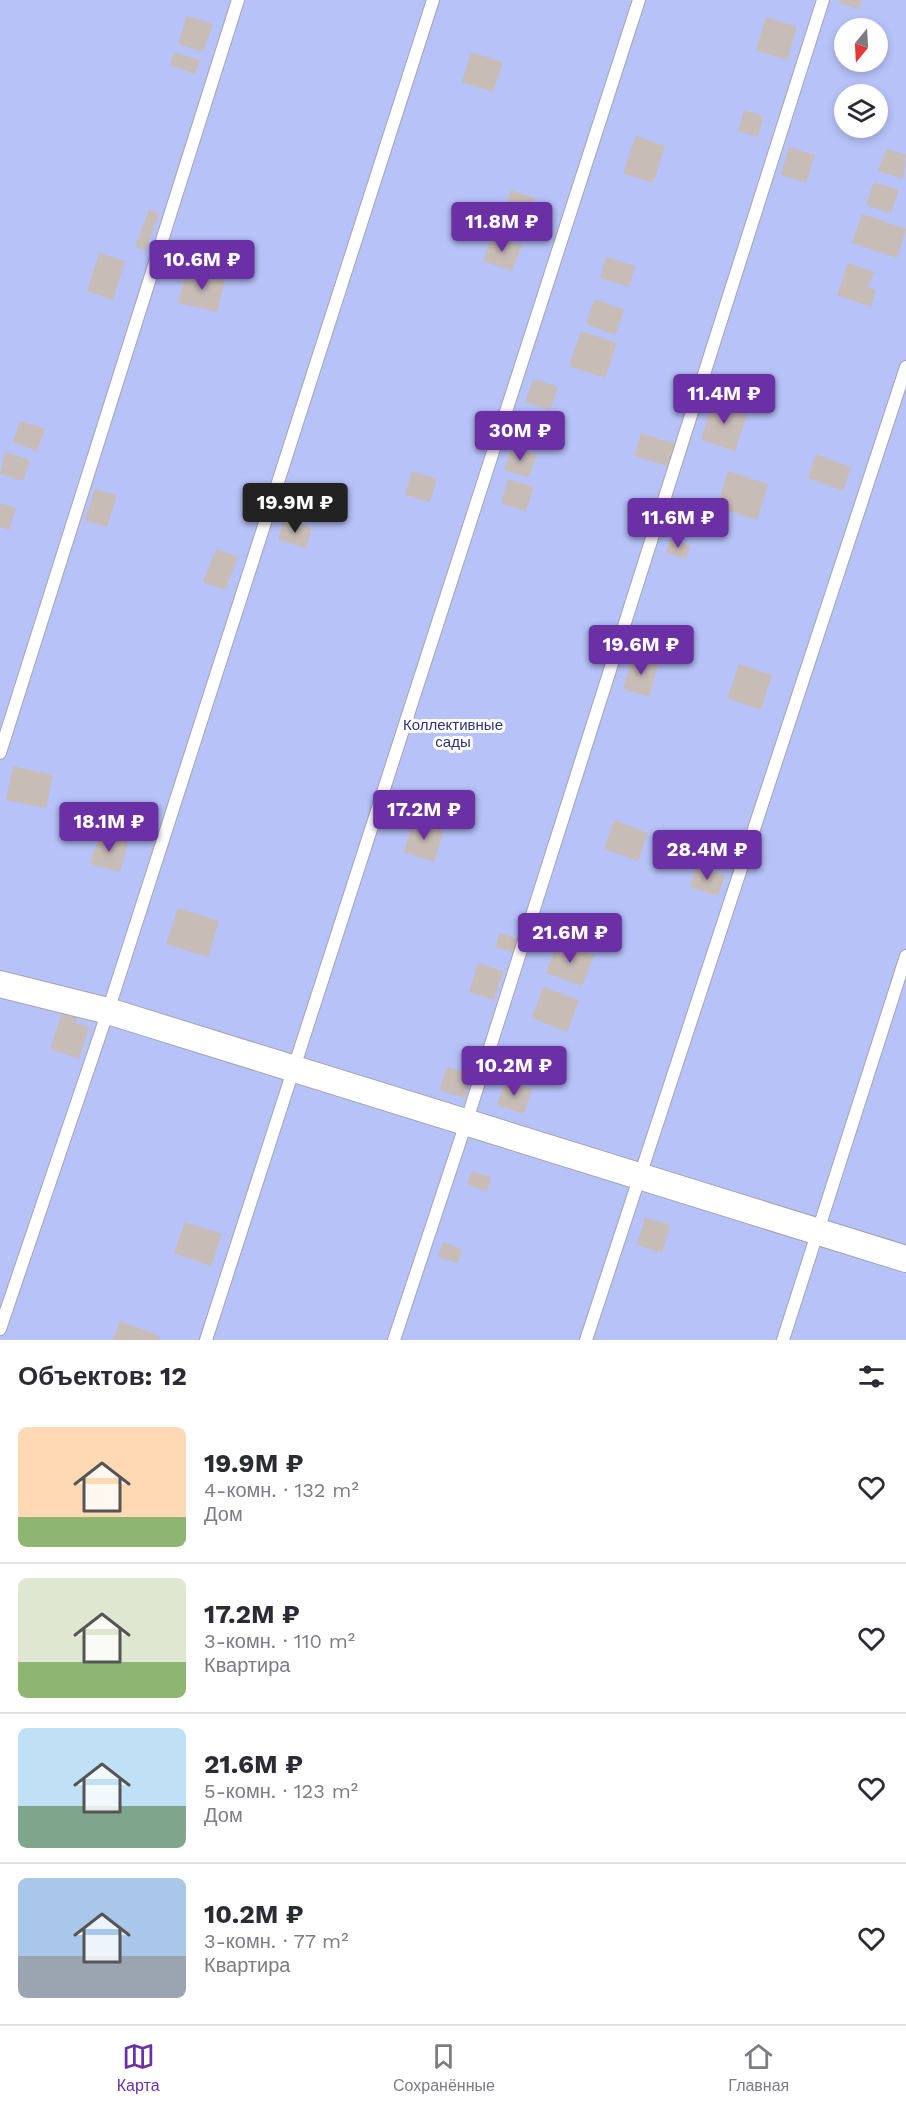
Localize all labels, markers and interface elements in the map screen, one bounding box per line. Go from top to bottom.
north arrow [834,18,888,72]
map controls [834,18,888,138]
button: layers [834,84,888,138]
pin: 11.8M ₽ [447,202,557,253]
text: 11.8M ₽ [465,209,539,233]
pin: 10.6M ₽ [147,240,257,291]
text: 10.6M ₽ [164,247,241,271]
pin: 11.4M ₽ [669,374,779,425]
text: 11.4M ₽ [687,381,761,405]
pin: 30M ₽ [478,411,562,462]
text: 30M ₽ [489,418,551,442]
pin: 19.9M ₽ [240,483,350,534]
text: 19.9M ₽ [257,490,333,514]
pin: 11.6M ₽ [623,498,733,549]
text: 11.6M ₽ [642,505,714,529]
pin: 19.6M ₽ [586,625,696,676]
text: 19.6M ₽ [603,632,679,656]
park label: Коллективные сады [403,716,503,751]
pin: 17.2M ₽ [369,790,479,841]
text: 17.2M ₽ [387,797,461,821]
pin: 18.1M ₽ [54,802,164,853]
text: 18.1M ₽ [73,809,145,833]
pin: 28.4M ₽ [652,830,762,881]
text: 28.4M ₽ [667,837,747,861]
pin: 21.6M ₽ [515,913,625,964]
text: 21.6M ₽ [532,920,608,944]
pin: 10.2M ₽ [459,1046,569,1097]
text: 10.2M ₽ [476,1053,552,1077]
icon: filters [855,1360,888,1393]
text: Объектов: 12 [18,1361,187,1391]
text: 19.9M ₽ [204,1448,304,1478]
icon: home [66,1451,138,1523]
icon: heart [855,1471,888,1504]
text: 4-комн. · 132 m² [204,1478,359,1502]
text: Дом [204,1502,243,1526]
text: 17.2M ₽ [204,1599,300,1629]
icon: home [66,1602,138,1674]
icon: heart [855,1622,888,1655]
text: 3-комн. · 110 m² [204,1629,355,1653]
text: Квартира [204,1653,290,1677]
text: 21.6M ₽ [204,1749,303,1779]
icon: home [66,1752,138,1824]
icon: heart [855,1772,888,1805]
text: 5-комн. · 123 m² [204,1779,358,1803]
text: Дом [204,1803,243,1827]
text: 10.2M ₽ [204,1899,304,1929]
icon: home [66,1902,138,1974]
icon: heart [855,1922,888,1955]
text: 3-комн. · 77 m² [204,1929,348,1953]
text: Квартира [204,1953,290,1977]
tab: Карта [117,2040,160,2095]
tab: Сохранённые [393,2040,495,2095]
tab: Главная [728,2040,789,2095]

